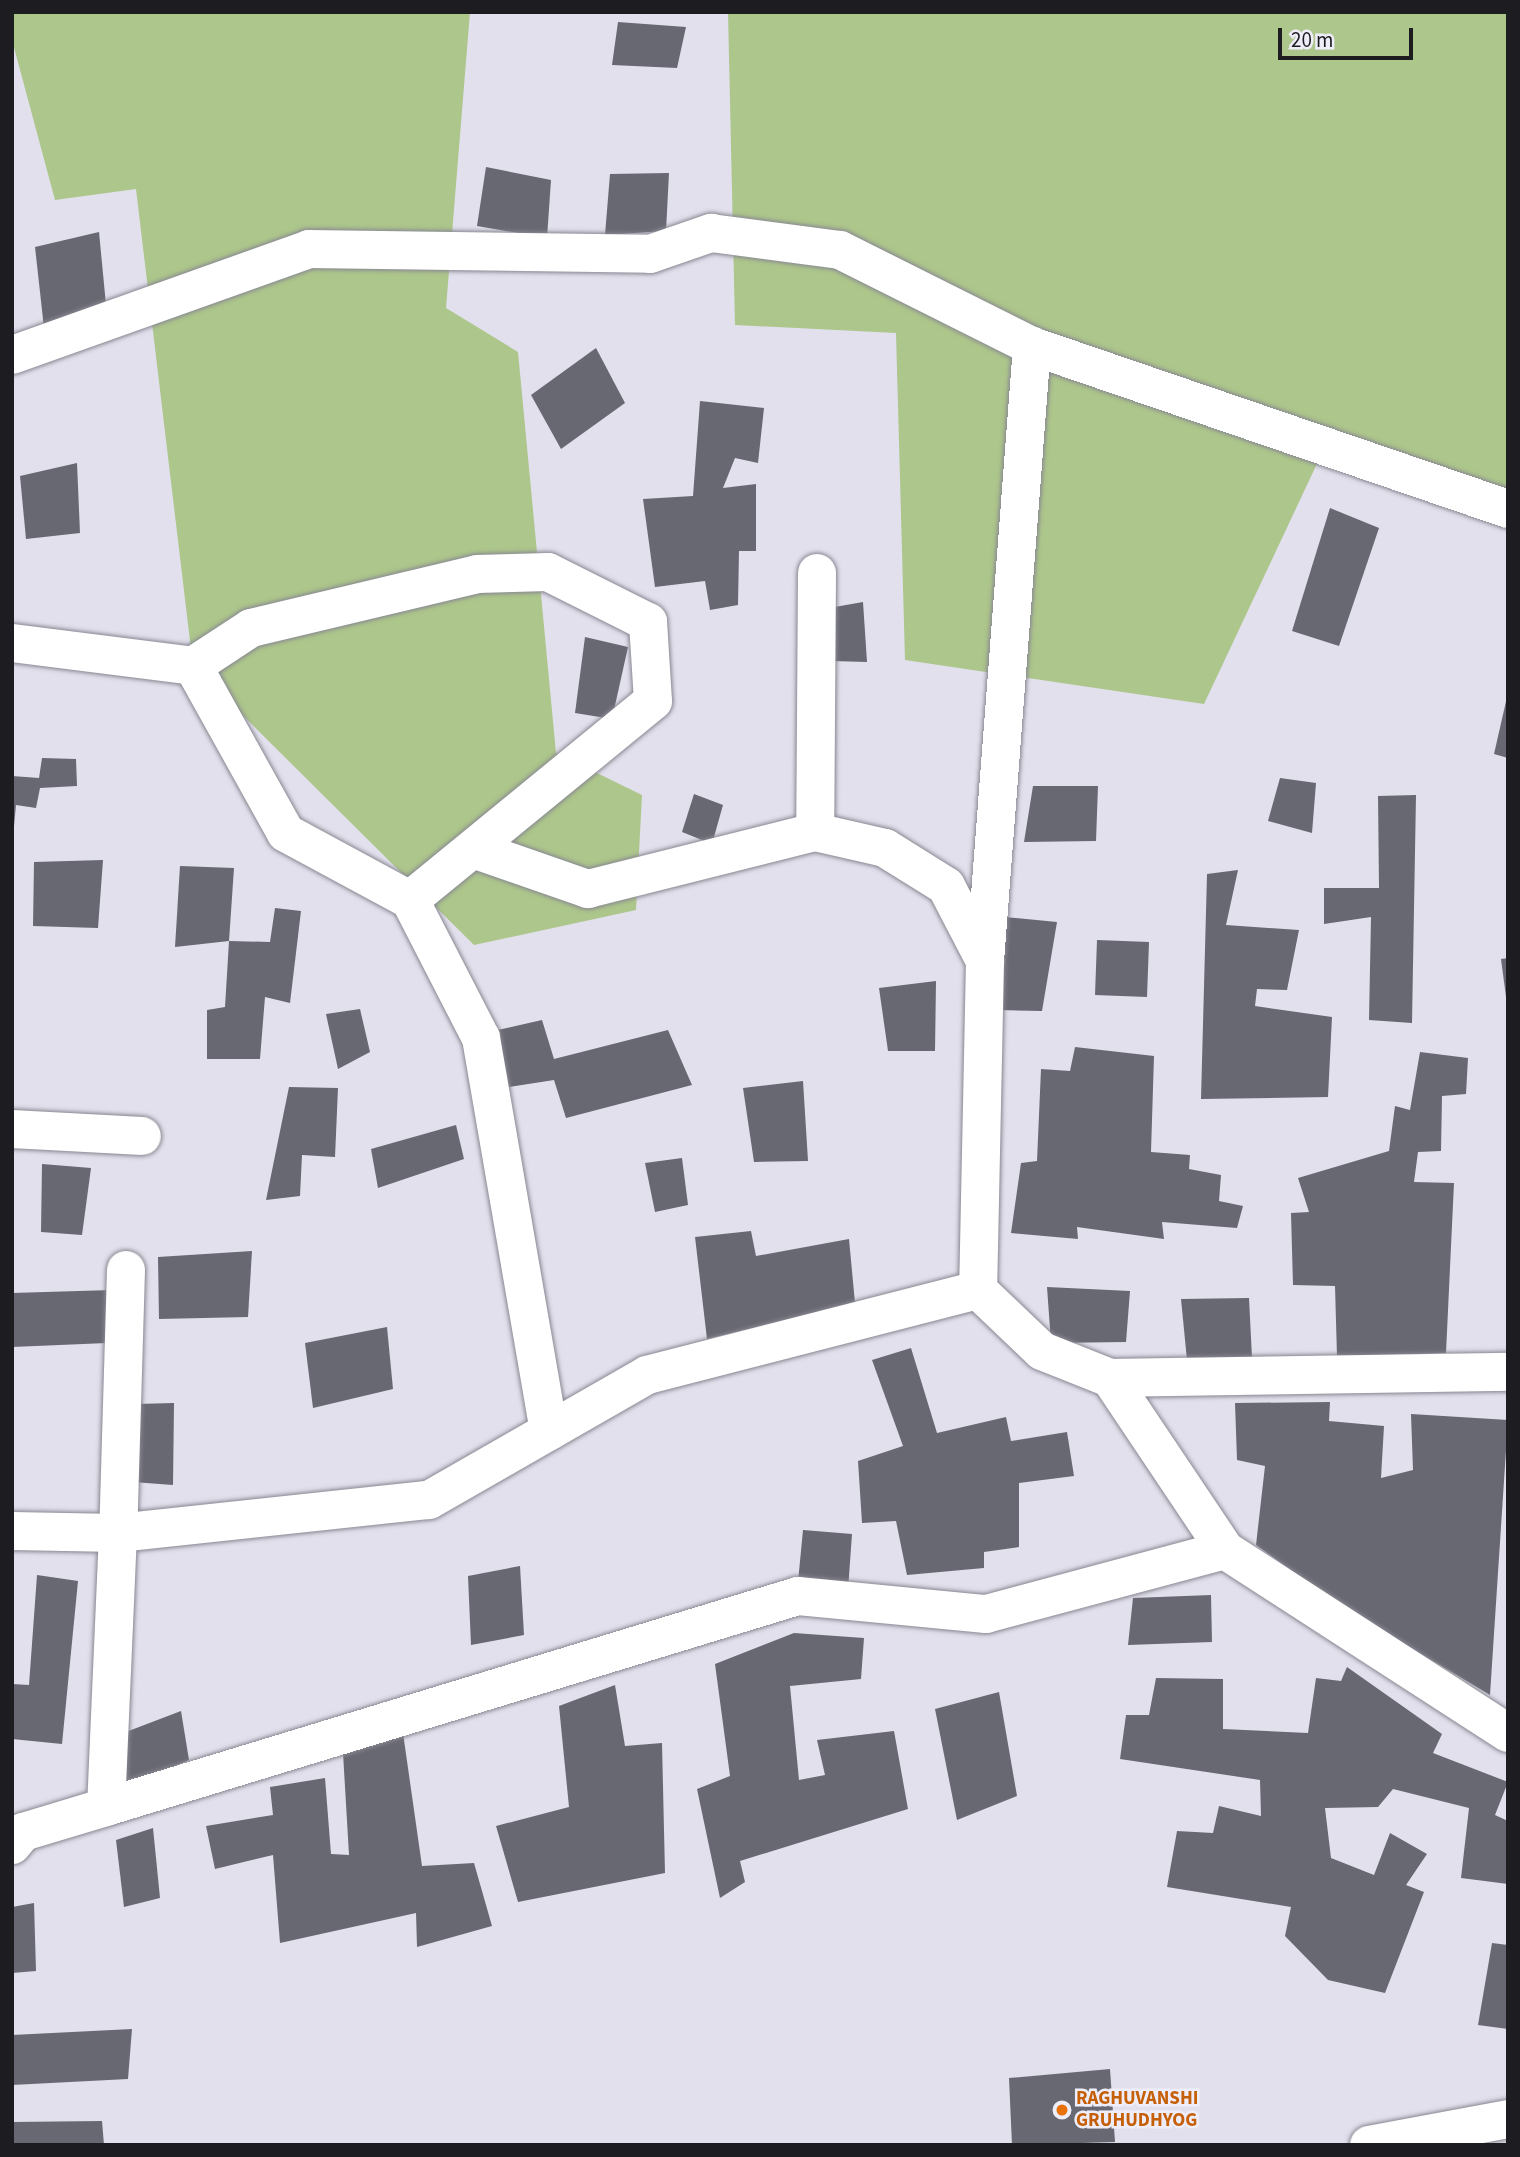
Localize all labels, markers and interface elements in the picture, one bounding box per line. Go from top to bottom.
scale bar [1282,14,1417,58]
text: 20 m [1291,25,1333,55]
place label: RAGHUVANSHI GRUHUDHYOG [1076,2088,1198,2132]
marker: RAGHUVANSHI GRUHUDHYOG [1054,2102,1070,2118]

